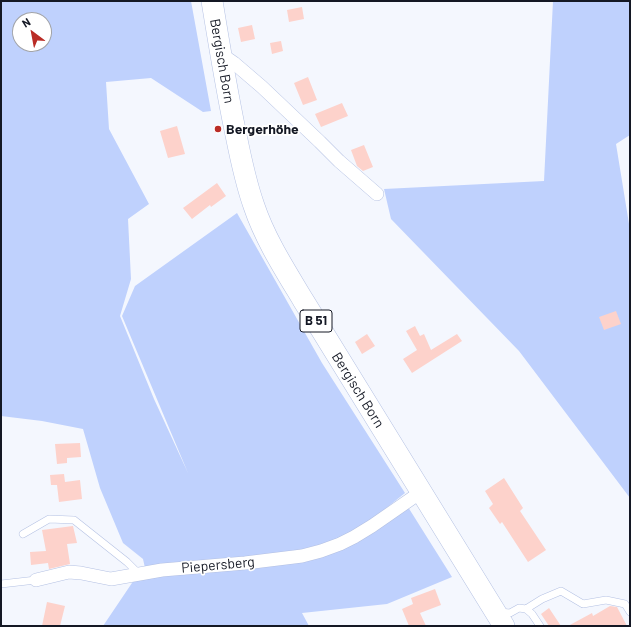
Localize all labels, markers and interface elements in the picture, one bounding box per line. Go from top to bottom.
north arrow [12,12,52,52]
text: N [19,15,32,30]
street label: Bergisch Born [206,17,238,105]
place label: Bergerhöhe [226,121,299,137]
marker: Bergerhöhe [213,124,223,134]
road number: B 51 [300,310,332,332]
street label: Bergisch Born [328,349,388,431]
street label: Piepersberg [181,553,255,577]

